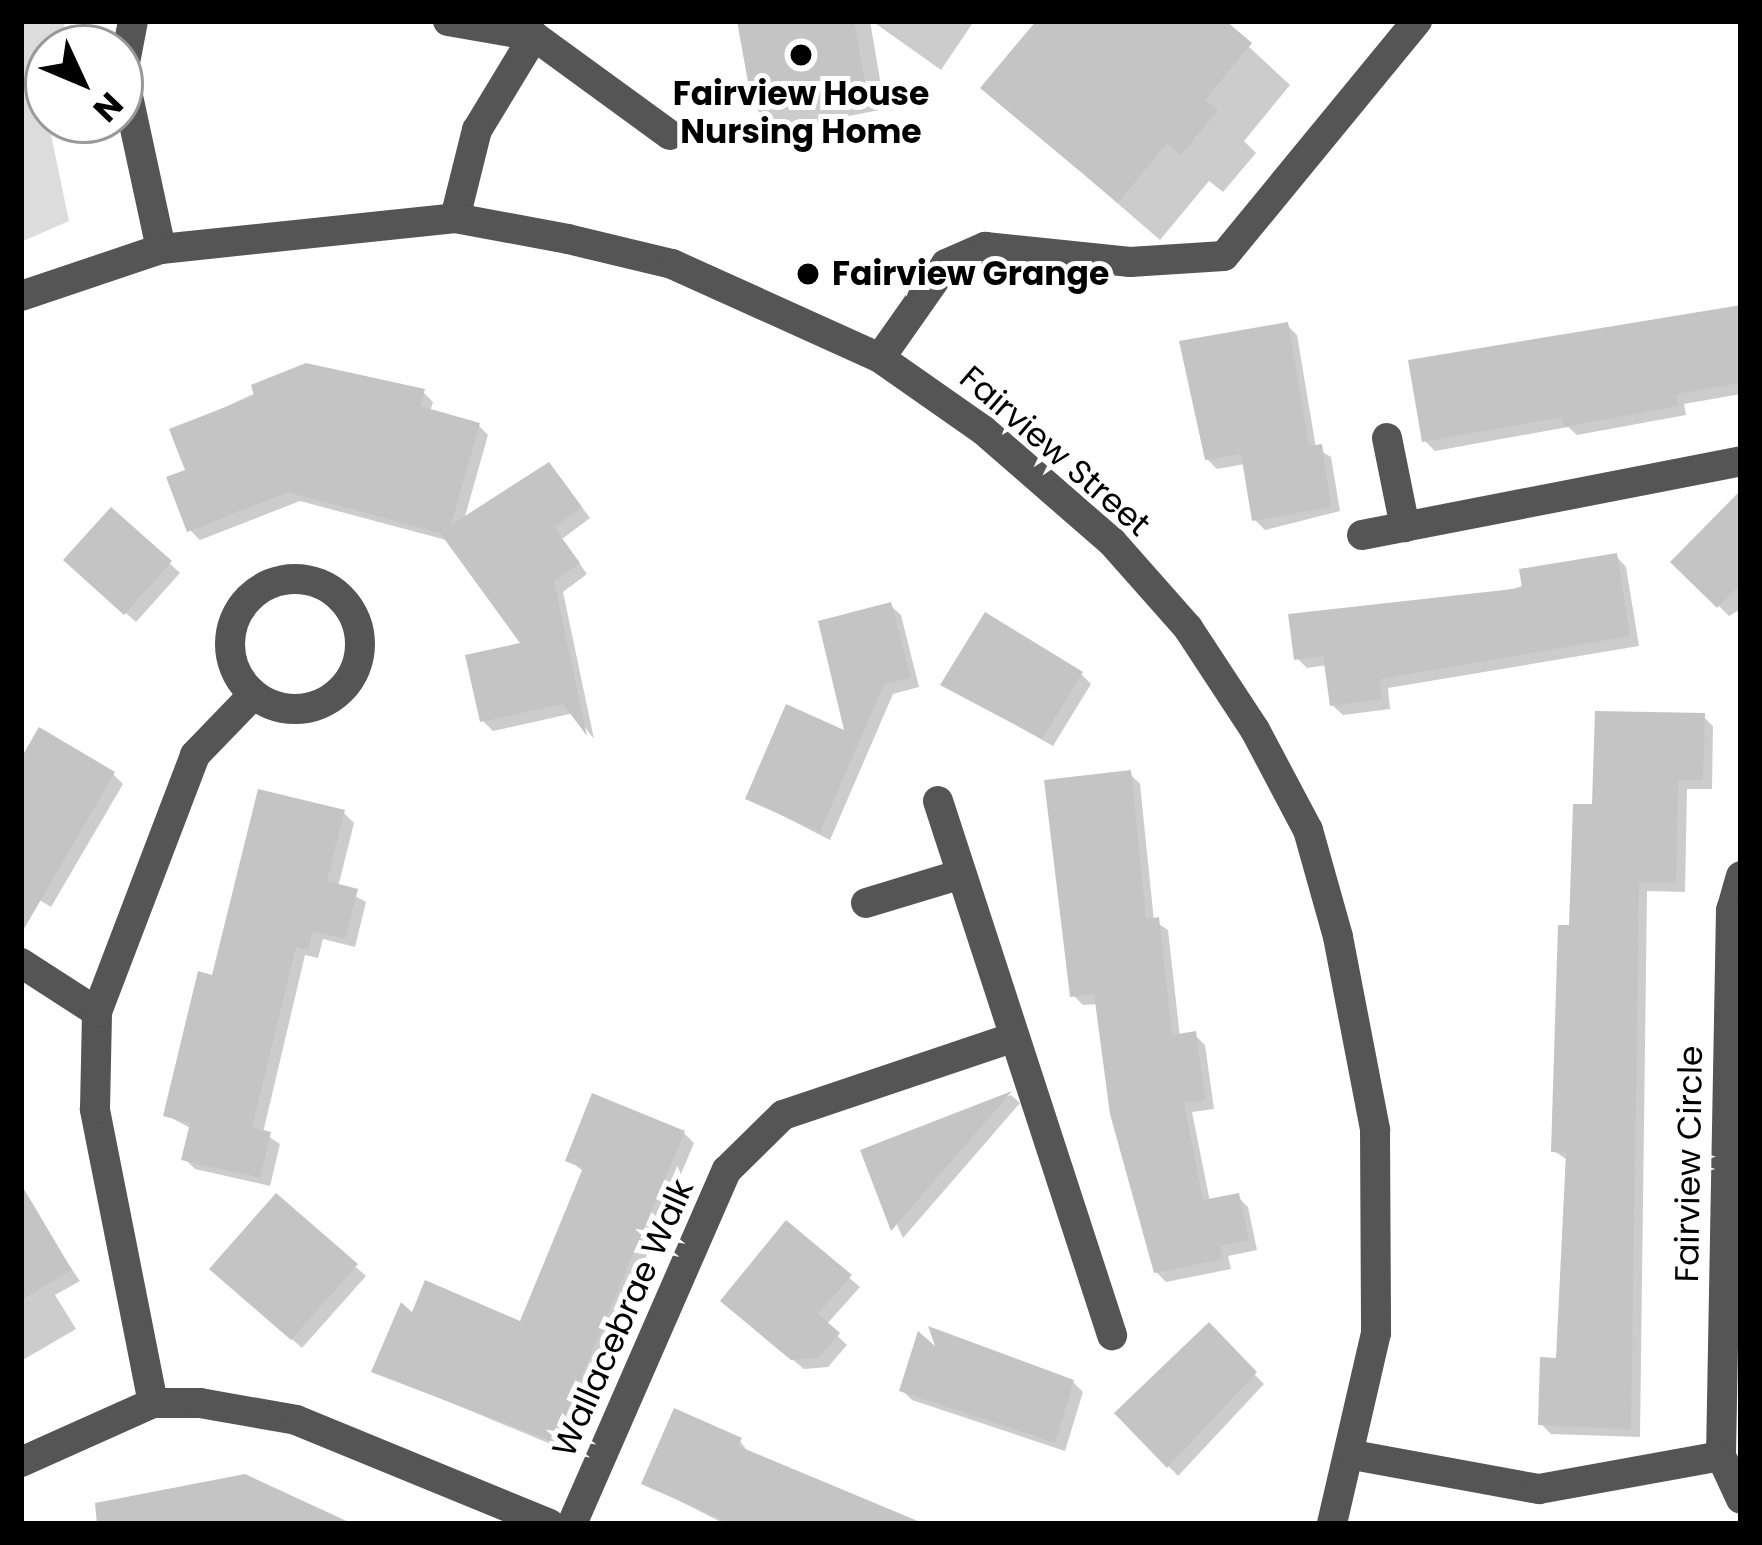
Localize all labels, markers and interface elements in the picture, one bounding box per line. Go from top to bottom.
north arrow [24,24,144,144]
marker: Fairview House Nursing Home [788,42,814,68]
place label: Fairview House Nursing Home [673,74,929,152]
text: N [83,82,134,133]
place label: Fairview Grange [832,254,1109,294]
marker: Fairview Grange [795,261,821,287]
street label: Fairview Street [952,358,1158,544]
street label: Fairview Circle [1667,1045,1711,1283]
street label: Wallacebrae Walk [544,1173,702,1463]

